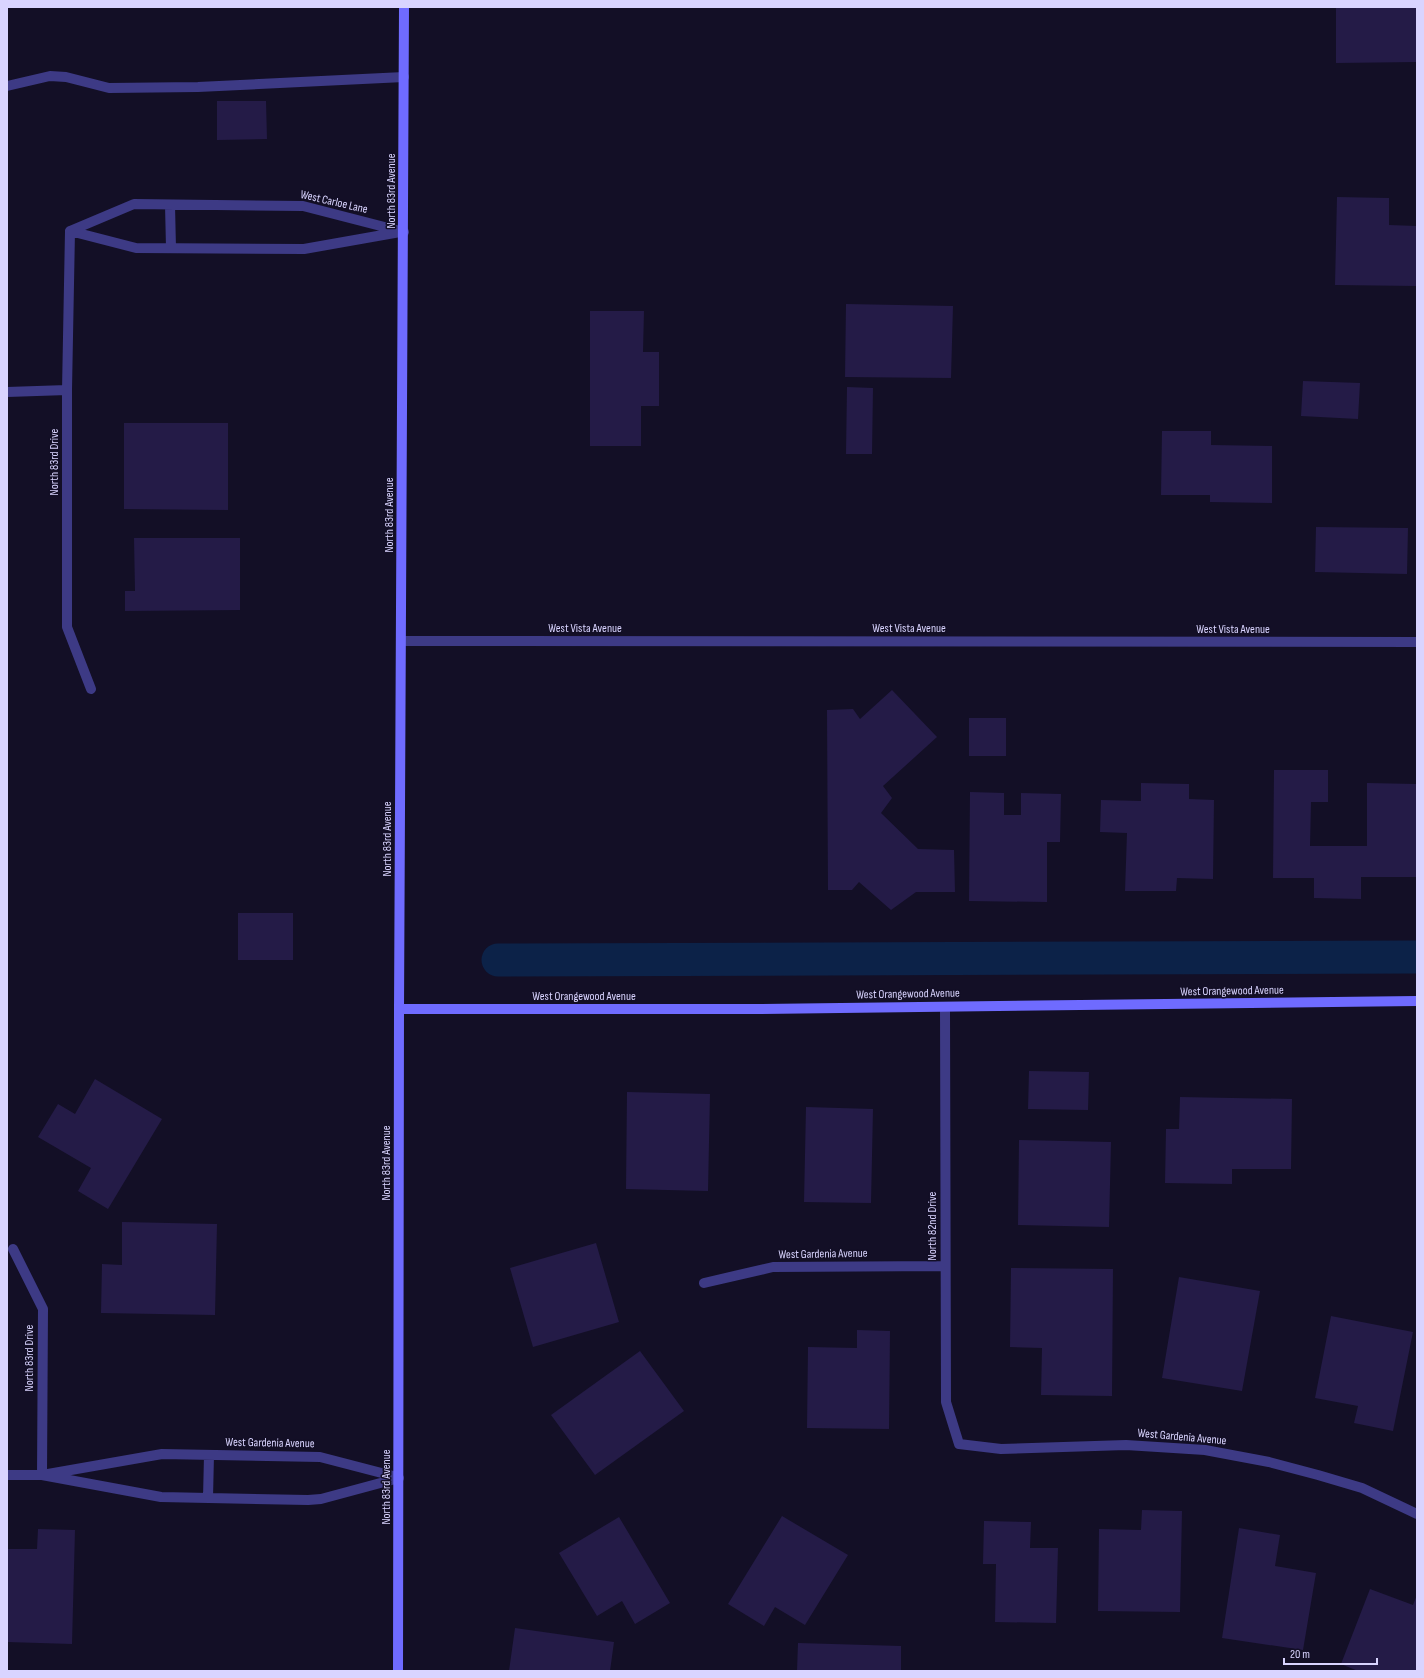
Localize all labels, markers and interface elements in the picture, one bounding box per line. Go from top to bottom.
street label: North 83rd Avenue [384,153,399,229]
street label: West Carloe Lane [299,187,369,217]
street label: North 83rd Drive [47,428,62,495]
street label: North 83rd Avenue [382,477,397,553]
street label: West Vista Avenue [548,621,622,636]
street label: West Vista Avenue [872,621,946,636]
street label: West Vista Avenue [1196,622,1270,637]
street label: North 83rd Avenue [380,801,395,877]
street label: West Orangewood Avenue [1180,983,1284,999]
street label: West Orangewood Avenue [856,986,960,1002]
street label: West Orangewood Avenue [532,989,636,1004]
street label: North 83rd Avenue [379,1125,394,1201]
street label: North 82nd Drive [925,1191,940,1260]
street label: West Gardenia Avenue [778,1246,868,1262]
street label: North 83rd Drive [22,1324,37,1391]
street label: West Gardenia Avenue [1137,1426,1227,1448]
street label: West Gardenia Avenue [225,1435,315,1451]
street label: North 83rd Avenue [379,1449,394,1525]
scale bar [1284,1640,1377,1666]
text: 20 m [1290,1647,1310,1662]

